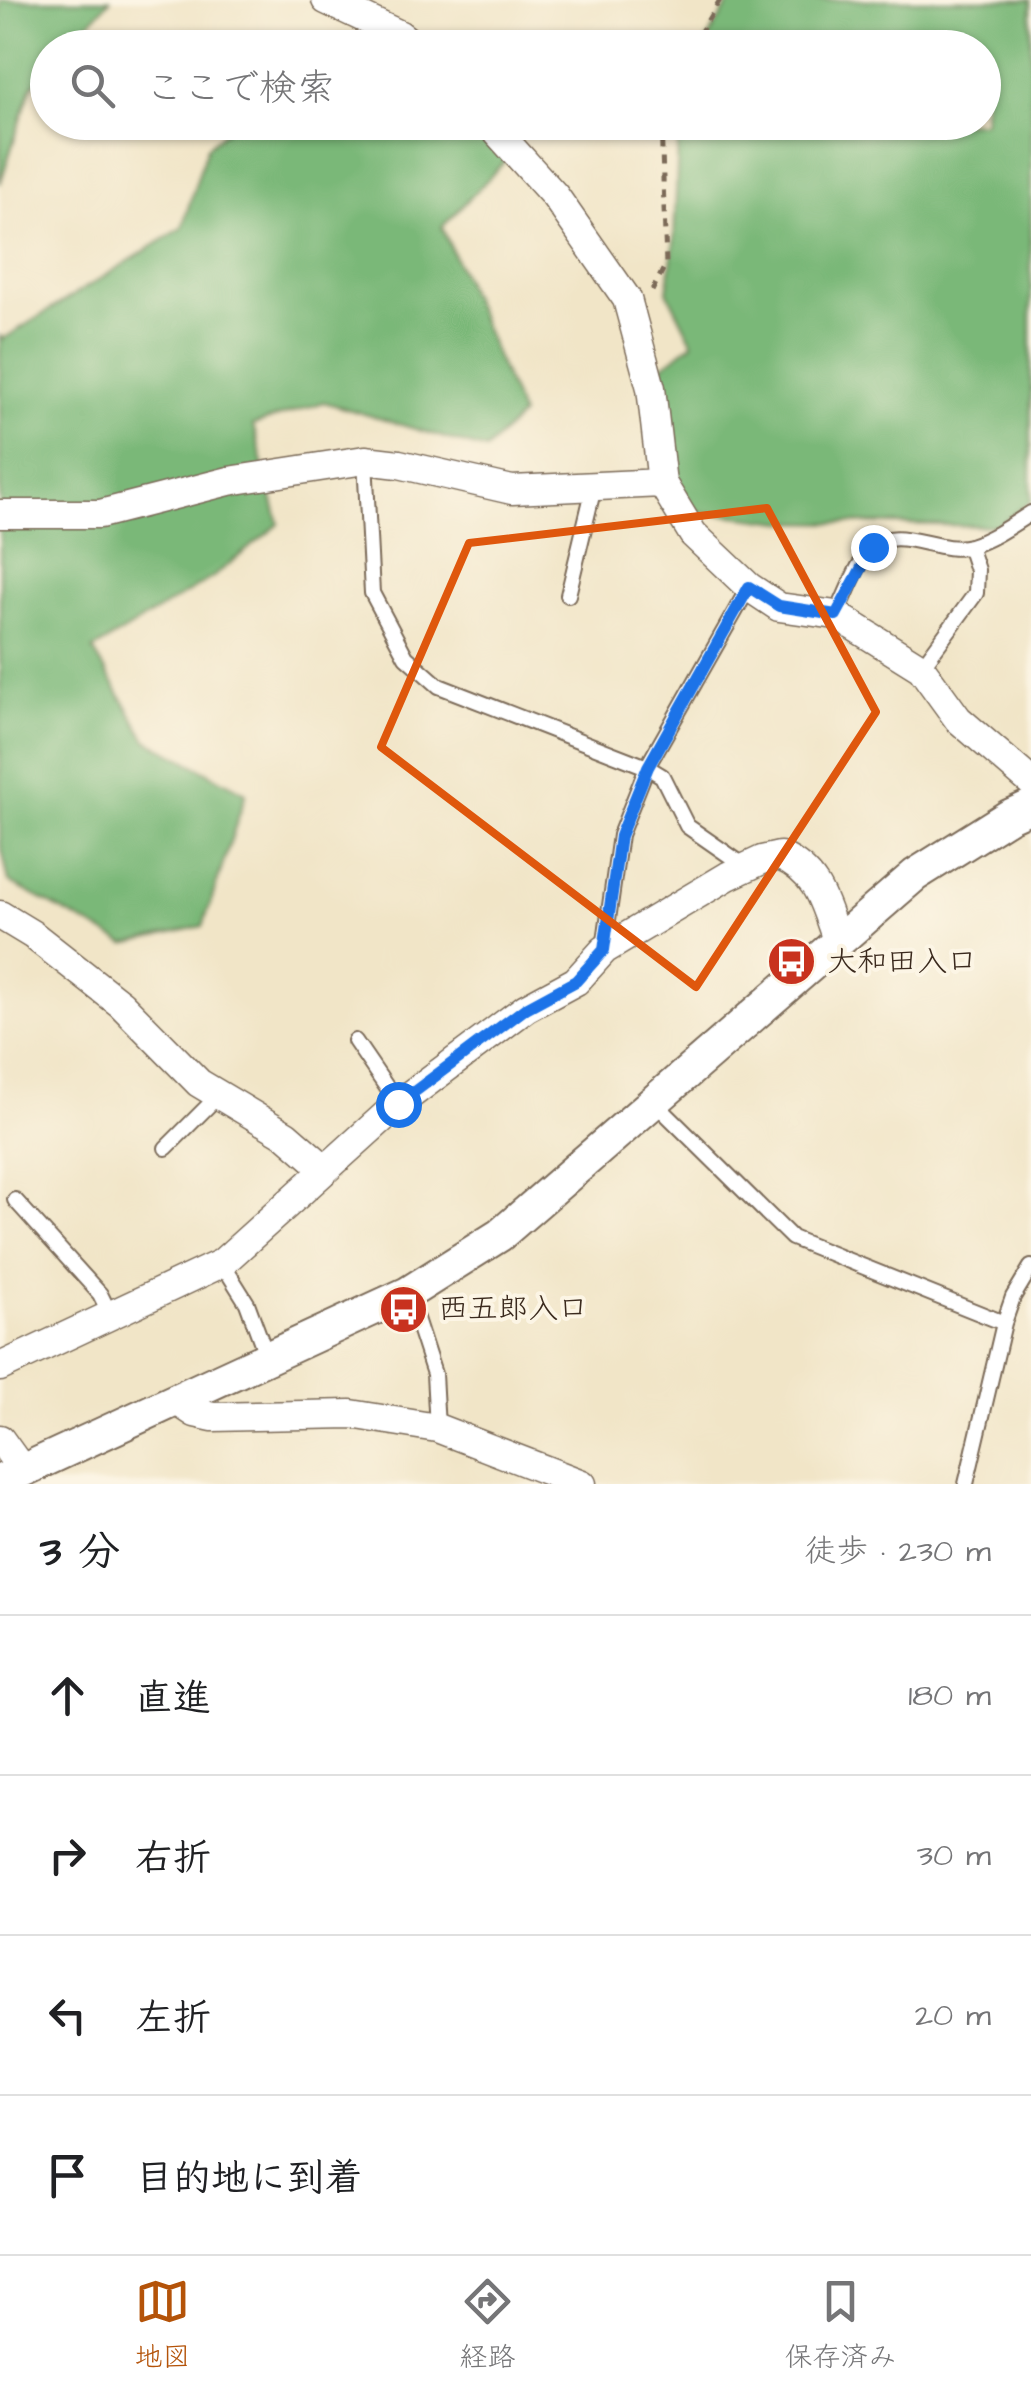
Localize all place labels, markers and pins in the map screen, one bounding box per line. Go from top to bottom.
bus stop icon: 大和田入口 [766,936,818,988]
place label: 大和田入口 [827,941,977,983]
bus stop icon: 西五郎入口 [377,1283,429,1335]
place label: 西五郎入口 [438,1288,588,1330]

